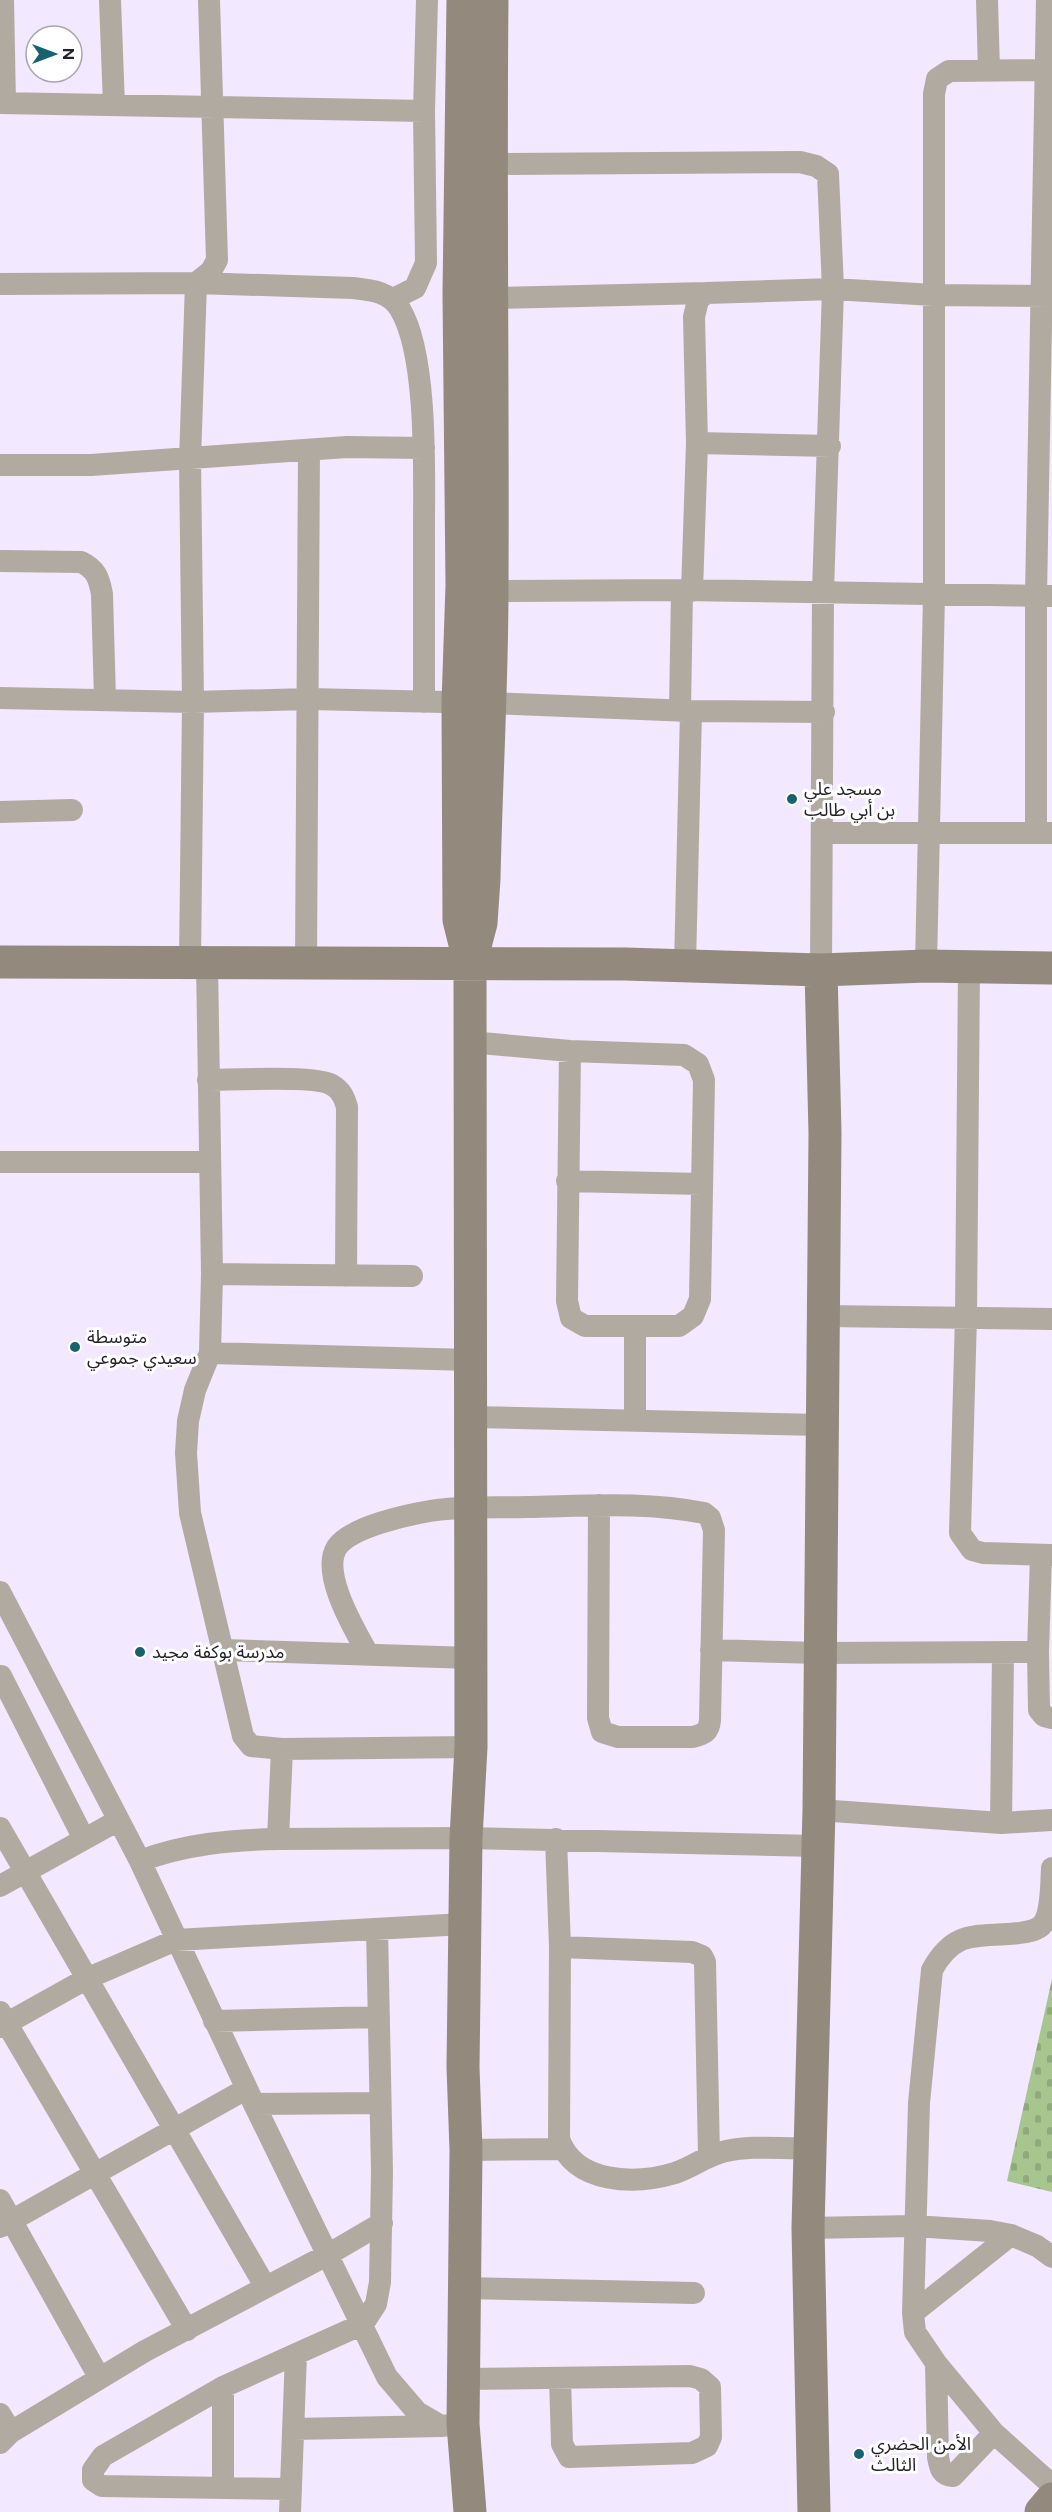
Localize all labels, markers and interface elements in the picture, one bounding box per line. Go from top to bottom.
north arrow [24,24,84,84]
text: N [59,48,78,60]
place label: مسجد علي بن أبي طالب [804,778,895,823]
marker: مسجد علي بن أبي طالب [785,792,799,806]
place label: متوسطة سعيدي جموعي [87,1326,197,1371]
marker: متوسطة سعيدي جموعي [68,1340,82,1354]
place label: مدرسة بوكفة مجيد [152,1641,284,1663]
marker: مدرسة بوكفة مجيد [133,1645,147,1659]
place label: الأمن الحضري الثالث [871,2433,971,2476]
marker: الأمن الحضري الثالث [852,2447,866,2461]

